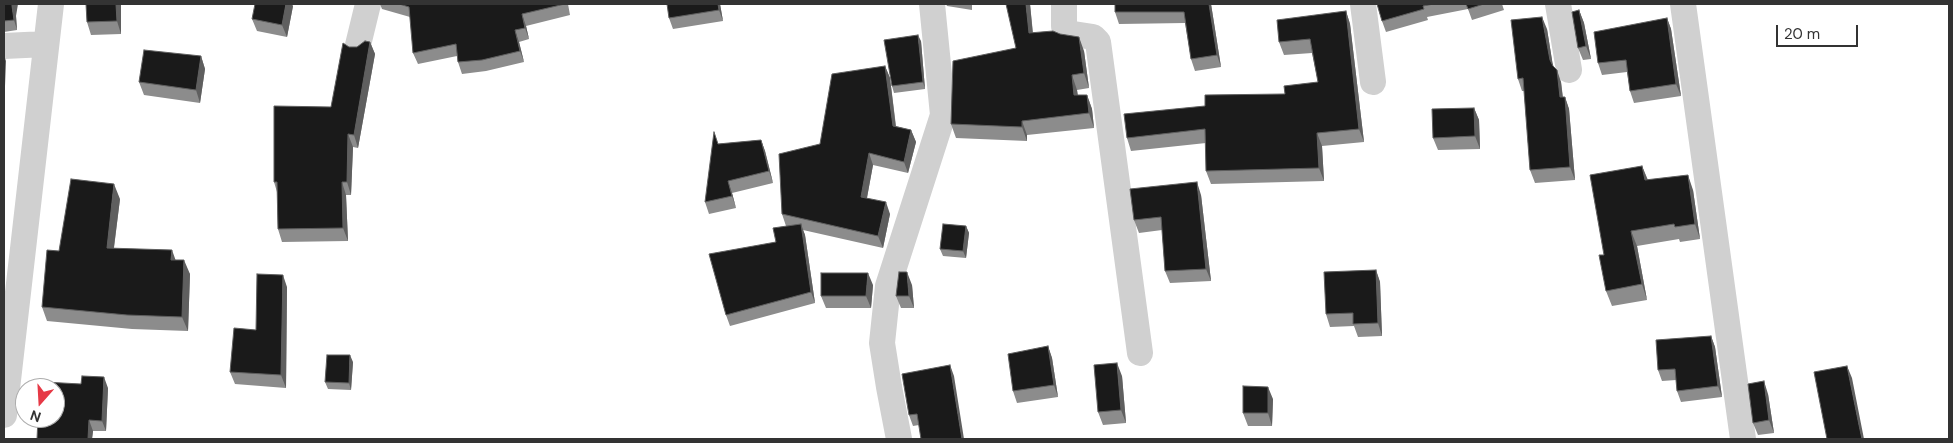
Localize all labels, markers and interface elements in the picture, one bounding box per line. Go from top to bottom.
scale bar [1778,15,1860,47]
text: 20 m [1784,24,1820,44]
north arrow [15,378,65,428]
text: N [28,406,43,426]

